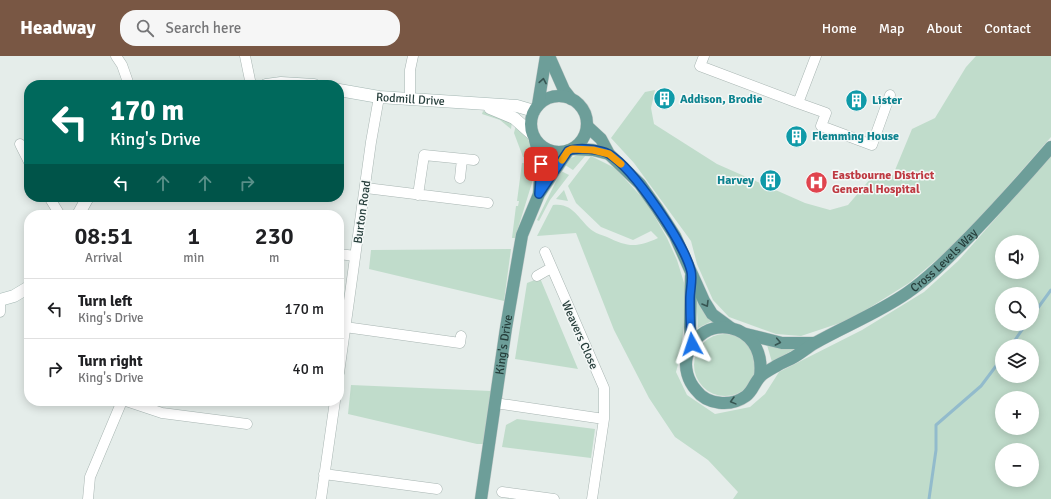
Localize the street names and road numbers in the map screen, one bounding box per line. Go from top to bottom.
street label: Rodmill Drive [375,90,445,109]
street label: Burton Road [351,179,374,245]
street label: Cross Levels Way [908,225,981,296]
street label: Weavers Close [558,299,601,372]
street label: King's Drive [492,314,516,376]

